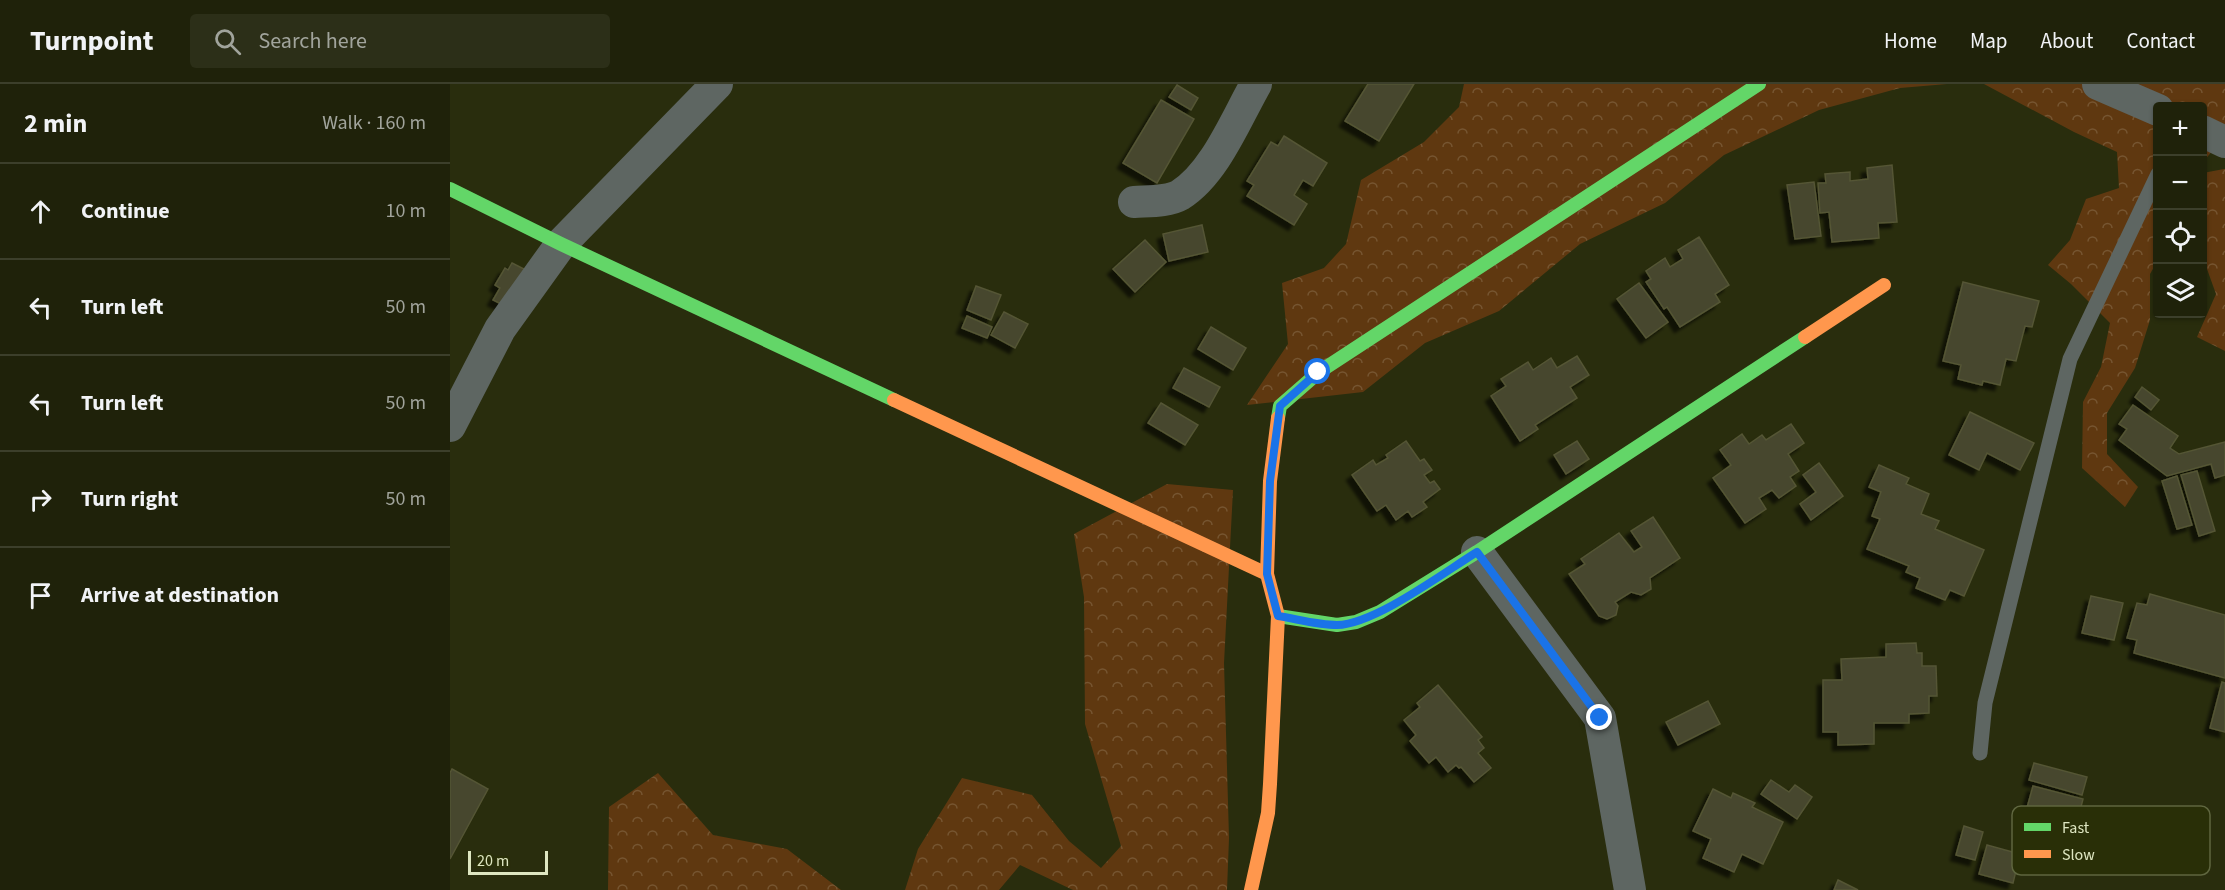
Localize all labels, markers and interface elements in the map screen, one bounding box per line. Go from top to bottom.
search box [190,14,610,68]
text: Turnpoint [30,21,154,61]
icon: search [211,25,244,58]
text: Search here [259,25,367,57]
text: Home [1884,26,1937,56]
text: Map [1970,26,2008,56]
text: About [2041,26,2093,56]
text: Contact [2126,26,2195,56]
map controls [2153,102,2207,318]
button: + [2153,102,2207,156]
text: 2 min [24,105,87,142]
text: Walk · 160 m [322,109,426,137]
button: − [2153,156,2207,210]
icon: ahead [24,195,57,228]
text: Continue [81,195,170,227]
text: 10 m [386,197,426,225]
button: locate [2153,210,2207,264]
button: layers [2153,264,2207,318]
icon: left [24,291,57,324]
text: Turn left [81,291,163,323]
text: 50 m [386,293,426,321]
route start [1304,358,1330,384]
icon: left [24,387,57,420]
text: Turn left [81,387,163,419]
text: 50 m [386,389,426,417]
icon: right [24,483,57,516]
text: Turn right [81,483,178,515]
text: 50 m [386,485,426,513]
icon: arrive [24,579,57,612]
text: Arrive at destination [81,579,279,611]
route end [1586,704,1612,730]
legend [2012,806,2210,875]
text: Fast [2062,817,2090,839]
text: Slow [2062,844,2095,866]
scale bar [468,848,548,876]
text: 20 m [477,850,509,872]

